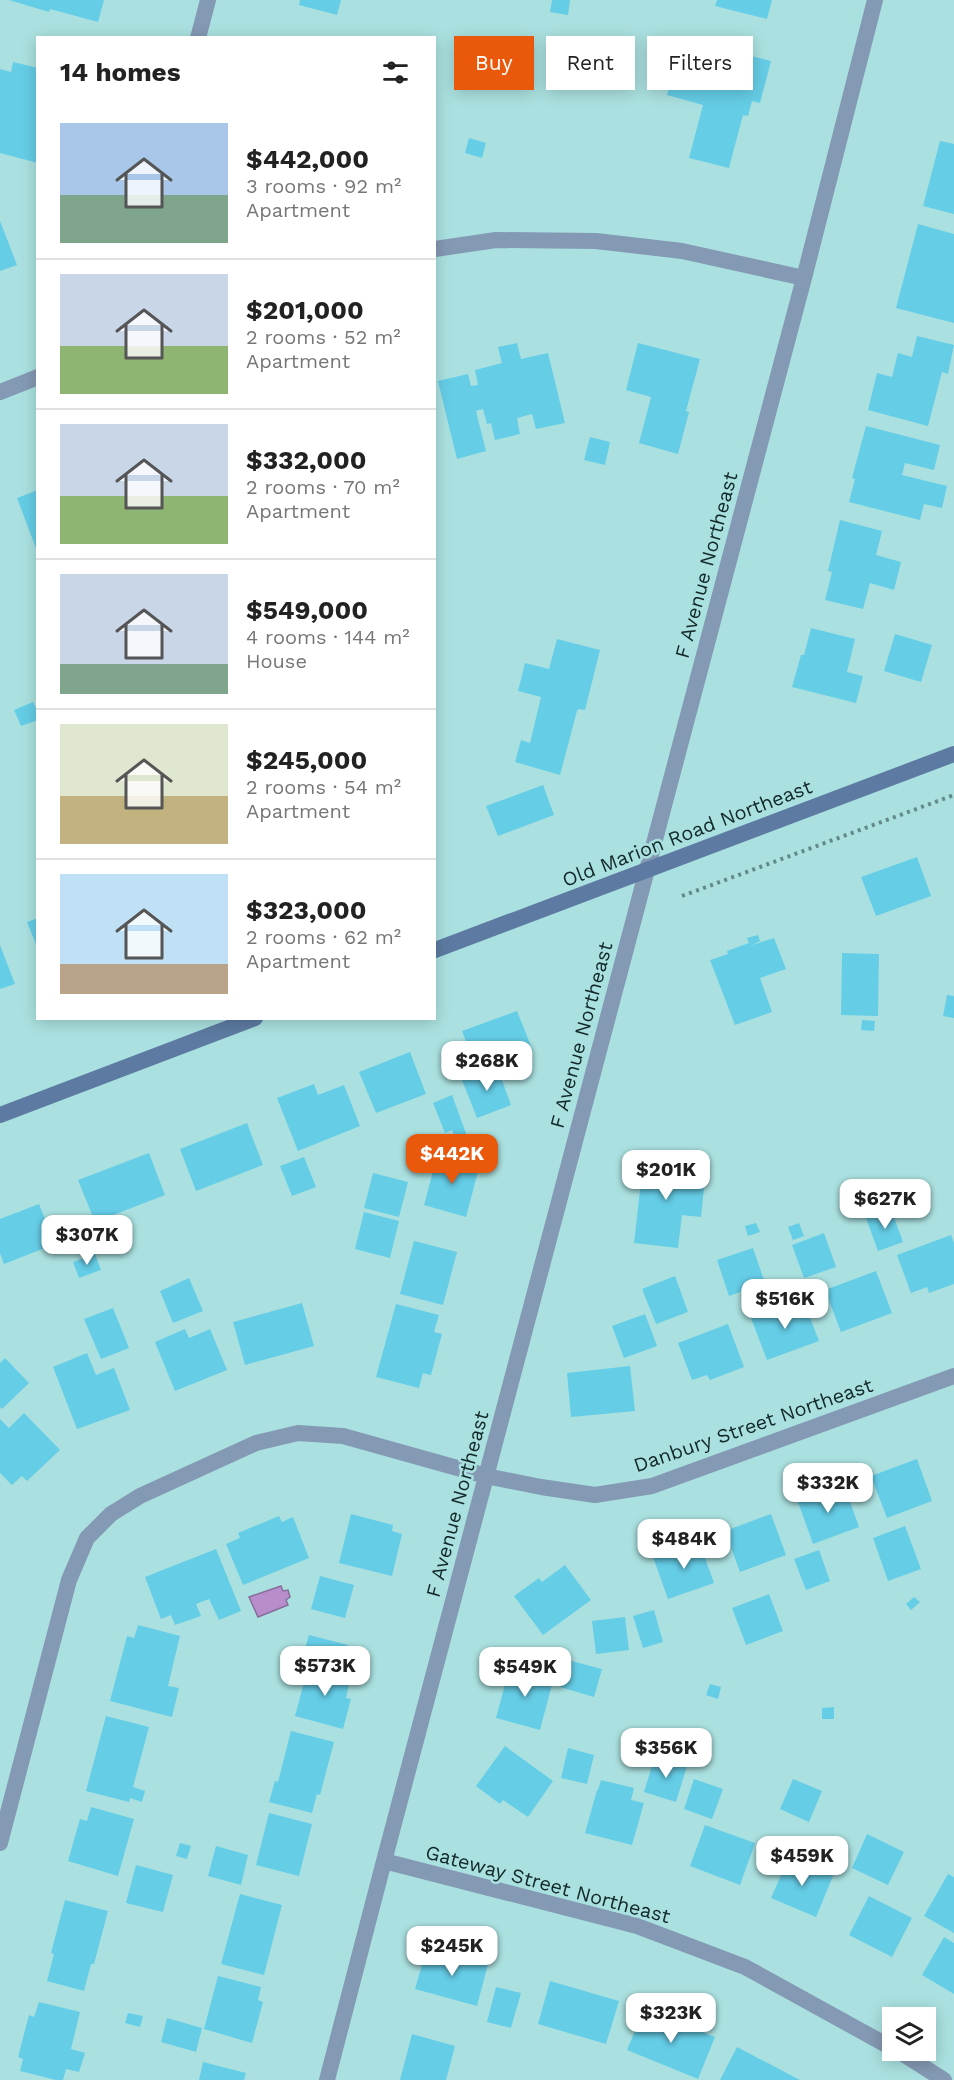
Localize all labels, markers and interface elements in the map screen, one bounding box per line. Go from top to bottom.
chip: Buy [454,36,534,90]
chip: Rent [546,36,635,90]
chip: Filters [647,36,753,90]
icon: filters [379,56,412,89]
text: 14 homes [60,57,181,87]
text: $442,000 [246,144,369,174]
icon: home [108,147,180,219]
text: 3 rooms · 92 m² [246,174,401,198]
text: Apartment [246,198,350,222]
text: $201,000 [246,295,364,325]
icon: home [108,298,180,370]
text: 2 rooms · 52 m² [246,325,401,349]
text: Apartment [246,349,350,373]
text: $332,000 [246,445,367,475]
icon: home [108,448,180,520]
street label: F Avenue Northeast [670,469,743,661]
text: 2 rooms · 70 m² [246,475,400,499]
text: Apartment [246,499,350,523]
text: $549,000 [246,595,368,625]
icon: home [108,598,180,670]
text: 4 rooms · 144 m² [246,625,410,649]
text: House [246,649,307,673]
text: $245,000 [246,745,367,775]
icon: home [108,748,180,820]
street label: Old Marion Road Northeast [559,774,816,892]
text: 2 rooms · 54 m² [246,775,401,799]
text: Apartment [246,799,350,823]
text: $323,000 [246,895,367,925]
icon: home [108,898,180,970]
text: 2 rooms · 62 m² [246,925,401,949]
street label: F Avenue Northeast [545,939,618,1131]
text: Apartment [246,949,350,973]
pin: $268K [445,1041,529,1092]
text: $268K [455,1048,519,1072]
pin: $442K [410,1134,494,1185]
text: $442K [420,1141,484,1165]
pin: $201K [624,1150,708,1201]
text: $201K [636,1157,696,1181]
pin: $627K [843,1179,927,1230]
text: $627K [854,1186,916,1210]
pin: $307K [45,1215,129,1266]
text: $307K [55,1222,119,1246]
pin: $516K [743,1279,827,1330]
text: $516K [755,1286,815,1310]
street label: Danbury Street Northeast [630,1373,876,1477]
street label: F Avenue Northeast [421,1408,494,1600]
pin: $332K [786,1463,870,1514]
text: $332K [797,1470,859,1494]
pin: $484K [642,1519,726,1570]
text: $484K [651,1526,717,1550]
pin: $573K [283,1646,367,1697]
pin: $549K [483,1647,567,1698]
text: $573K [294,1653,356,1677]
text: $549K [493,1654,557,1678]
pin: $356K [624,1728,708,1779]
text: $356K [635,1735,697,1759]
pin: $459K [760,1836,844,1887]
street label: Gateway Street Northeast [423,1840,674,1928]
text: $459K [770,1843,834,1867]
pin: $245K [410,1926,494,1977]
text: $245K [421,1933,483,1957]
pin: $323K [629,1993,713,2044]
text: $323K [640,2000,702,2024]
map controls [882,2007,936,2061]
button: layers [882,2007,936,2061]

